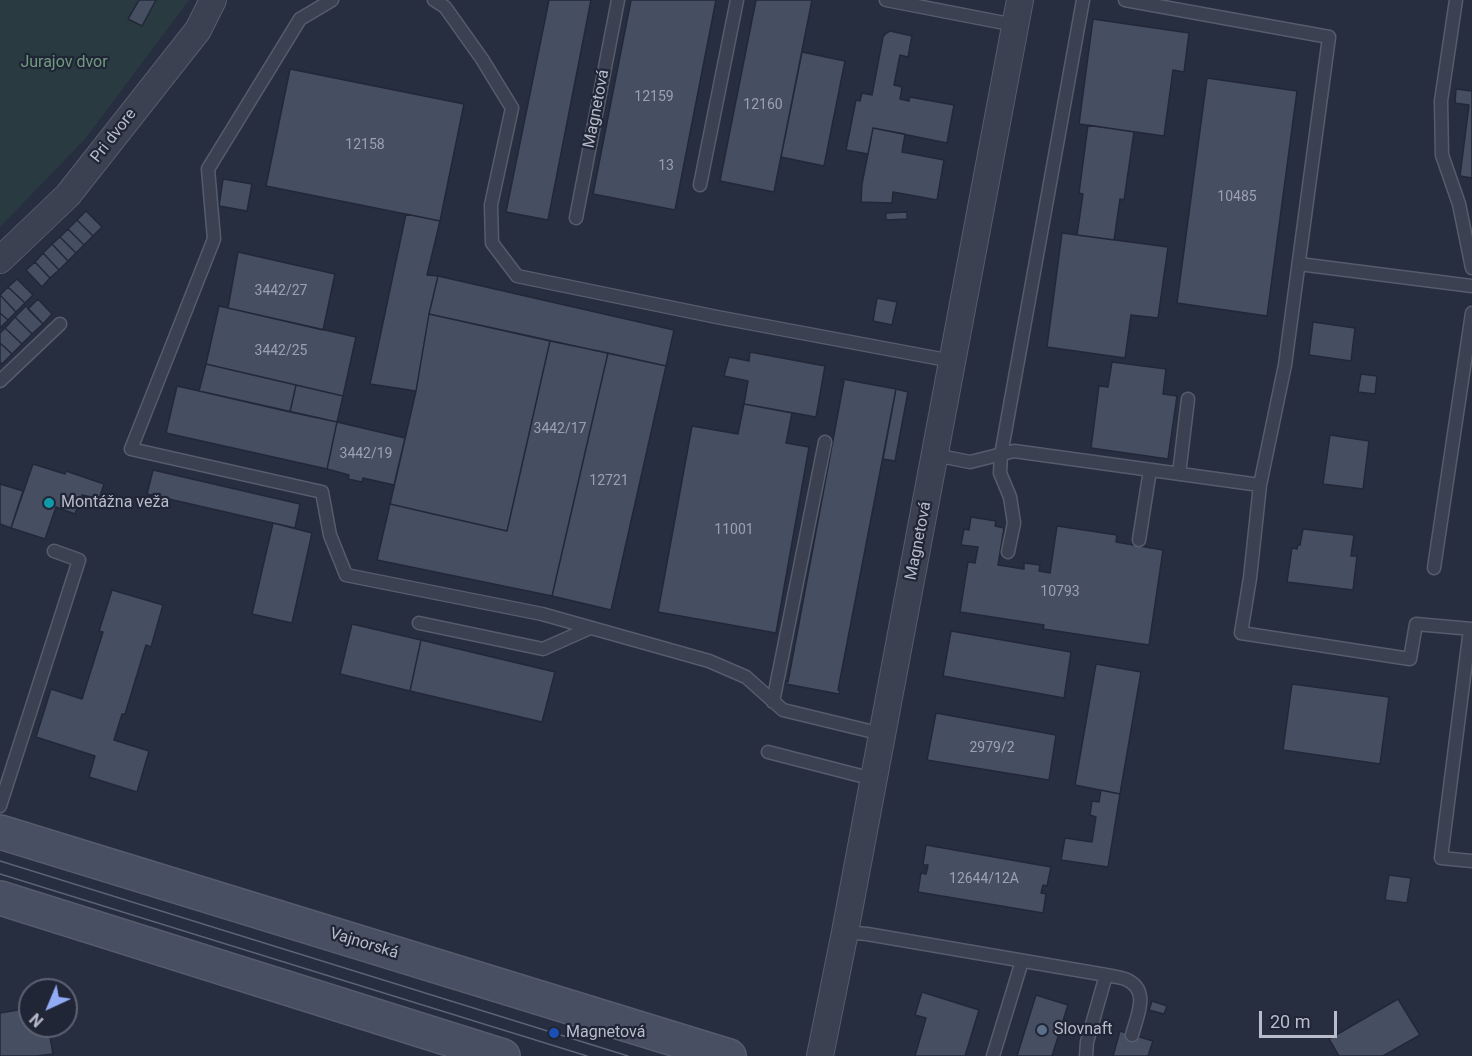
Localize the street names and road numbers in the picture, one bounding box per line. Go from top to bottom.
street label: Magnetová [580,68,614,150]
street label: Pri dvore [87,105,141,167]
street label: Magnetová [902,500,936,582]
street label: Vajnorská [327,924,401,964]

